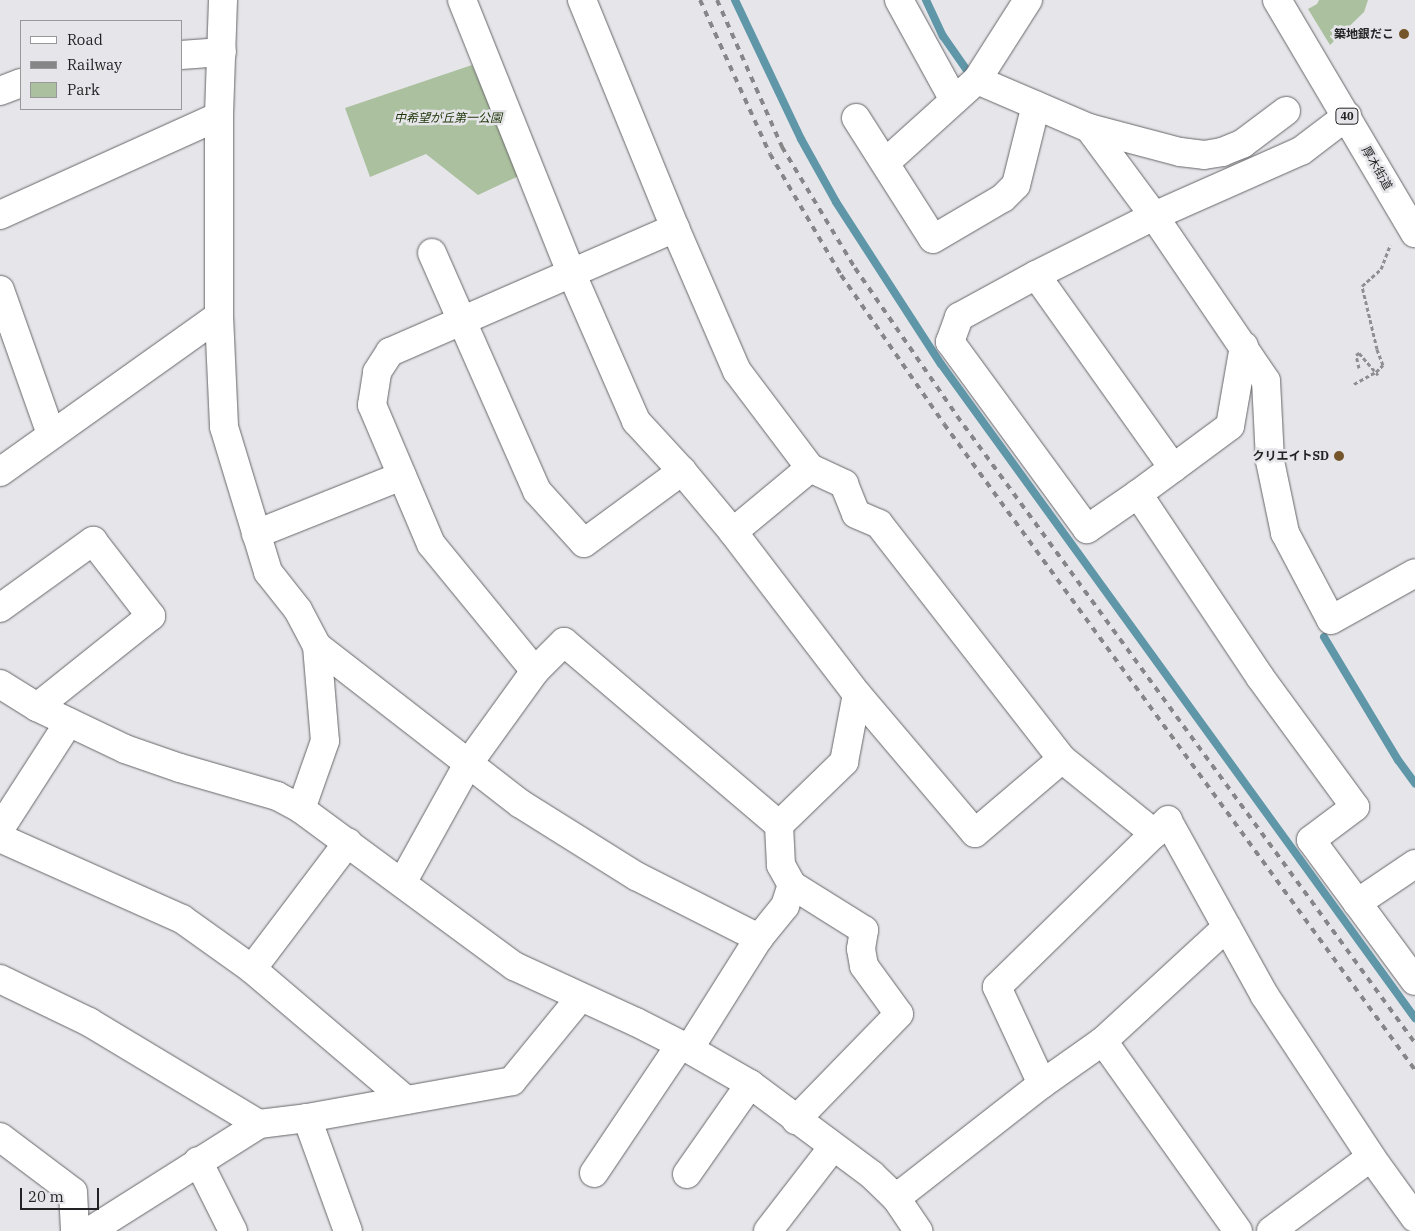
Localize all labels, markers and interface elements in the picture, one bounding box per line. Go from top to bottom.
legend [20,20,182,110]
place label: 築地銀だこ [1334,27,1394,41]
marker: 築地銀だこ [1398,28,1410,40]
text: Road [67,30,103,49]
text: Railway [67,55,122,74]
text: Park [67,80,100,99]
road number: 40 [1334,108,1360,124]
park label: 中希望が丘第一公園 [394,111,502,125]
street label: 厚木街道 [1359,144,1395,192]
place label: クリエイトSD [1252,449,1329,463]
marker: クリエイトSD [1333,450,1345,462]
scale bar [22,1178,101,1210]
text: 20 m [28,1187,64,1206]

